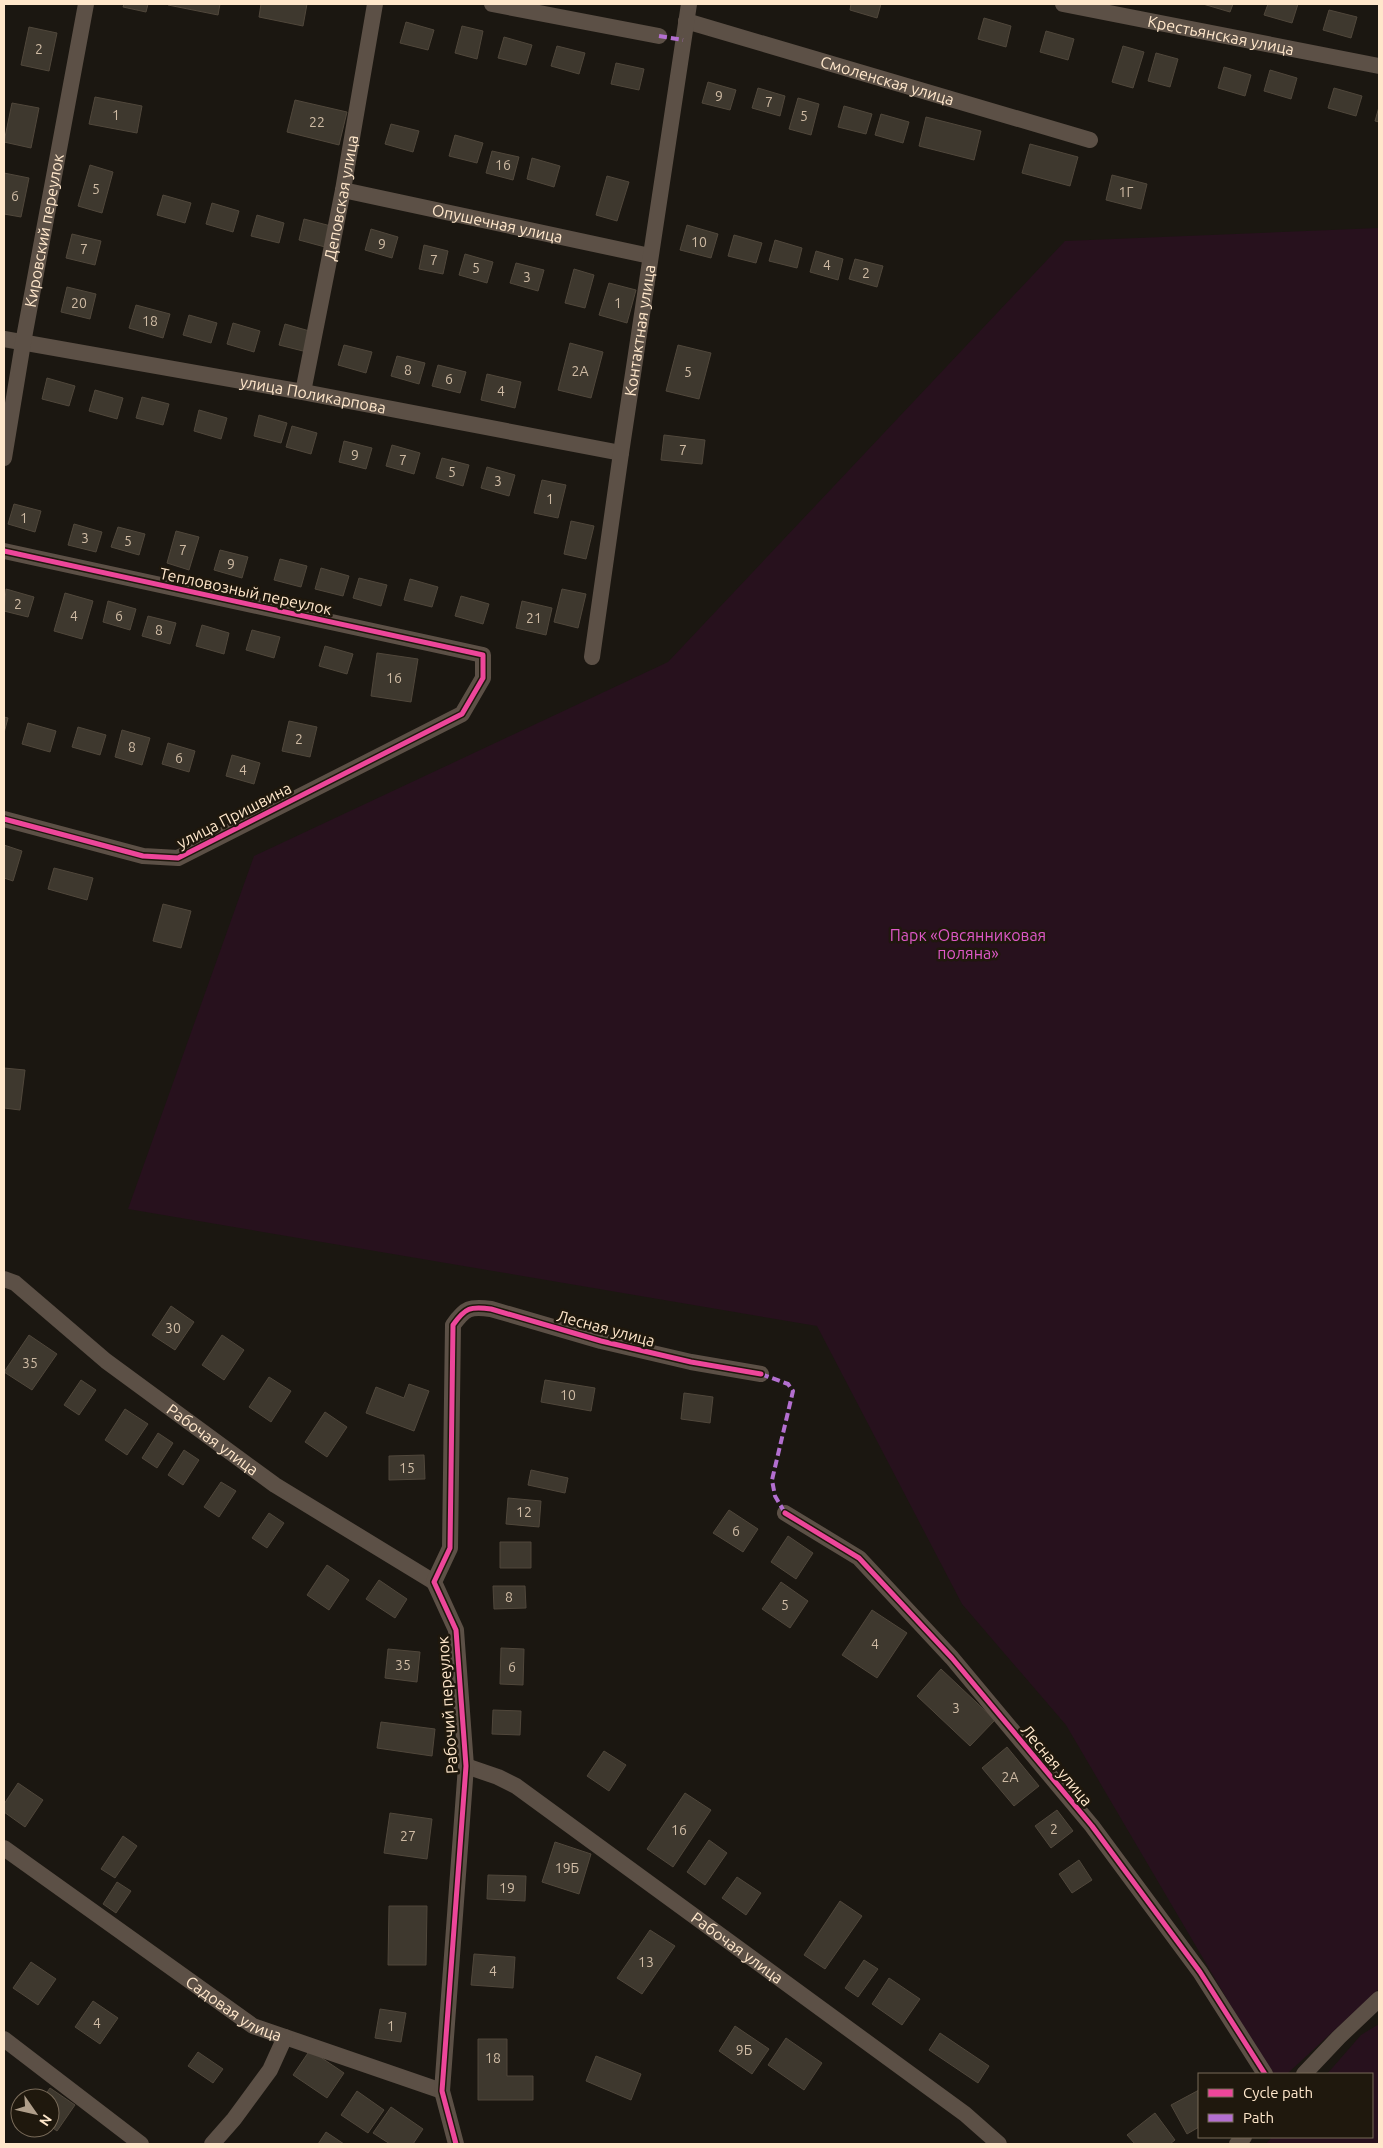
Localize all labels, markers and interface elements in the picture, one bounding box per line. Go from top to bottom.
street label: Крестьянская улица [1146,12,1296,58]
house number: 2 [35,41,43,57]
street label: Смоленская улица [818,52,956,109]
house number: 9 [715,88,723,104]
house number: 7 [765,94,773,110]
house number: 1 [112,107,120,123]
house number: 5 [800,108,808,124]
house number: 22 [309,114,325,130]
street label: Деповская улица [320,133,361,262]
street label: Кировский переулок [21,152,67,309]
house number: 16 [495,157,511,173]
house number: 5 [92,181,100,197]
house number: 1Г [1119,184,1133,200]
house number: 6 [11,188,19,204]
street label: Опушечная улица [430,200,565,246]
house number: 10 [691,234,707,250]
house number: 9 [378,236,386,252]
house number: 7 [80,241,88,257]
house number: 7 [430,252,438,268]
house number: 4 [823,257,831,273]
house number: 5 [472,260,480,276]
street label: Контактная улица [621,263,658,397]
house number: 2 [862,265,870,281]
house number: 3 [523,269,531,285]
house number: 20 [71,295,87,311]
house number: 1 [614,295,622,311]
house number: 18 [142,313,158,329]
house number: 8 [404,362,412,378]
house number: 2А [572,363,589,379]
house number: 5 [684,364,692,380]
house number: 6 [445,371,453,387]
street label: улица Поликарпова [239,372,388,417]
house number: 4 [497,383,505,399]
house number: 7 [679,442,687,458]
house number: 9 [351,447,359,463]
house number: 7 [399,452,407,468]
house number: 5 [448,464,456,480]
house number: 3 [494,473,502,489]
house number: 1 [546,491,554,507]
house number: 1 [20,510,28,526]
house number: 3 [81,530,89,546]
house number: 5 [124,533,132,549]
house number: 7 [179,542,187,558]
house number: 9 [227,556,235,572]
street label: Тепловозный переулок [158,564,334,618]
house number: 2 [14,596,22,612]
house number: 4 [70,608,78,624]
house number: 6 [115,608,123,624]
house number: 21 [526,610,542,626]
house number: 8 [155,622,163,638]
house number: 16 [386,670,402,686]
house number: 2 [295,731,303,747]
house number: 8 [128,739,136,755]
house number: 6 [175,750,183,766]
house number: 4 [239,762,247,778]
street label: улица Пришвина [174,778,294,852]
park label: Парк «Овсянниковая поляна» [890,926,1046,962]
street label: Лесная улица [555,1306,657,1350]
house number: 30 [165,1320,181,1336]
house number: 35 [22,1355,38,1371]
house number: 10 [560,1387,576,1403]
street label: Рабочая улица [163,1400,262,1479]
house number: 15 [399,1460,415,1476]
house number: 12 [516,1504,532,1520]
house number: 6 [732,1523,740,1539]
house number: 8 [505,1589,513,1605]
house number: 5 [781,1597,789,1613]
street label: Рабочий переулок [433,1636,461,1774]
house number: 4 [871,1636,879,1652]
house number: 35 [395,1657,411,1673]
house number: 6 [508,1659,516,1675]
house number: 3 [952,1700,960,1716]
street label: Лесная улица [1018,1721,1096,1809]
house number: 2А [1002,1769,1019,1785]
house number: 2 [1050,1821,1058,1837]
house number: 16 [671,1822,687,1838]
house number: 27 [400,1828,416,1844]
house number: 19Б [555,1860,579,1876]
house number: 19 [499,1880,515,1896]
street label: Рабочая улица [688,1908,787,1987]
house number: 13 [638,1954,654,1970]
house number: 4 [489,1963,497,1979]
street label: Садовая улица [183,1972,284,2044]
house number: 4 [93,2015,101,2031]
house number: 1 [387,2018,395,2034]
house number: 9Б [736,2042,752,2058]
house number: 18 [485,2050,501,2066]
legend [1198,2073,1373,2138]
text: Cycle path [1243,2084,1313,2101]
north arrow [10,2088,60,2138]
text: Path [1243,2109,1274,2126]
text: N [36,2111,55,2129]

